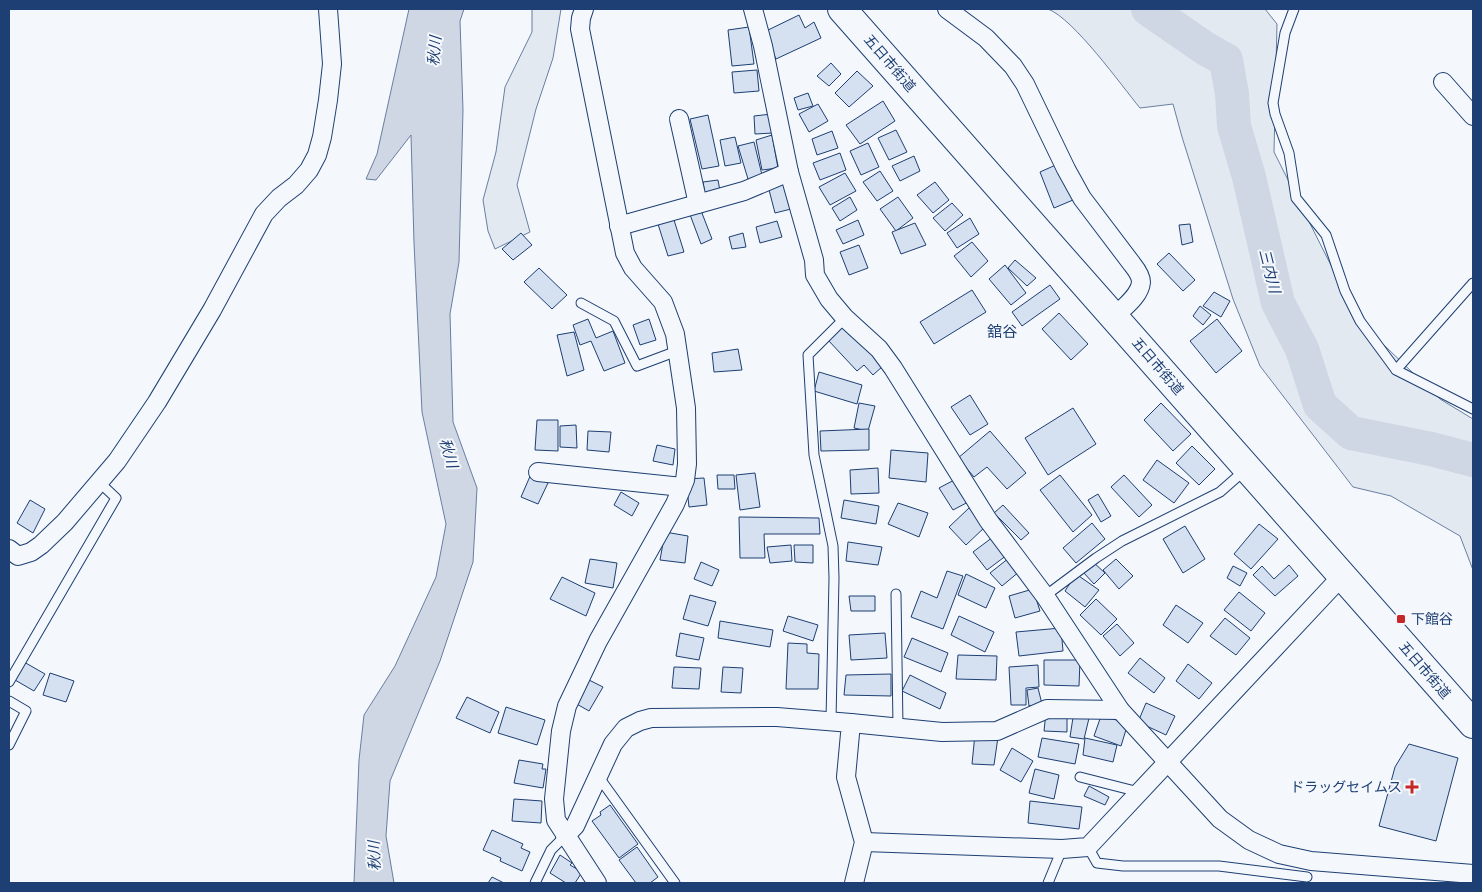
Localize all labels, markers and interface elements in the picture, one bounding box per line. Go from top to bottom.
street label: 五日市街道 [860,31,920,95]
water label: 秋川 [423,33,445,67]
water label: 三内川 [1255,247,1285,297]
district label: 舘谷 [987,322,1017,341]
street label: 五日市街道 [1128,334,1188,398]
water label: 秋川 [436,436,463,472]
place label: 下館谷 [1411,610,1453,628]
marker: 下館谷 [1395,613,1407,625]
street label: 五日市街道 [1395,638,1455,702]
place label: ドラッグセイムス [1290,778,1402,796]
marker: ドラッグセイムス [1406,781,1418,793]
water label: 秋川 [364,839,384,871]

